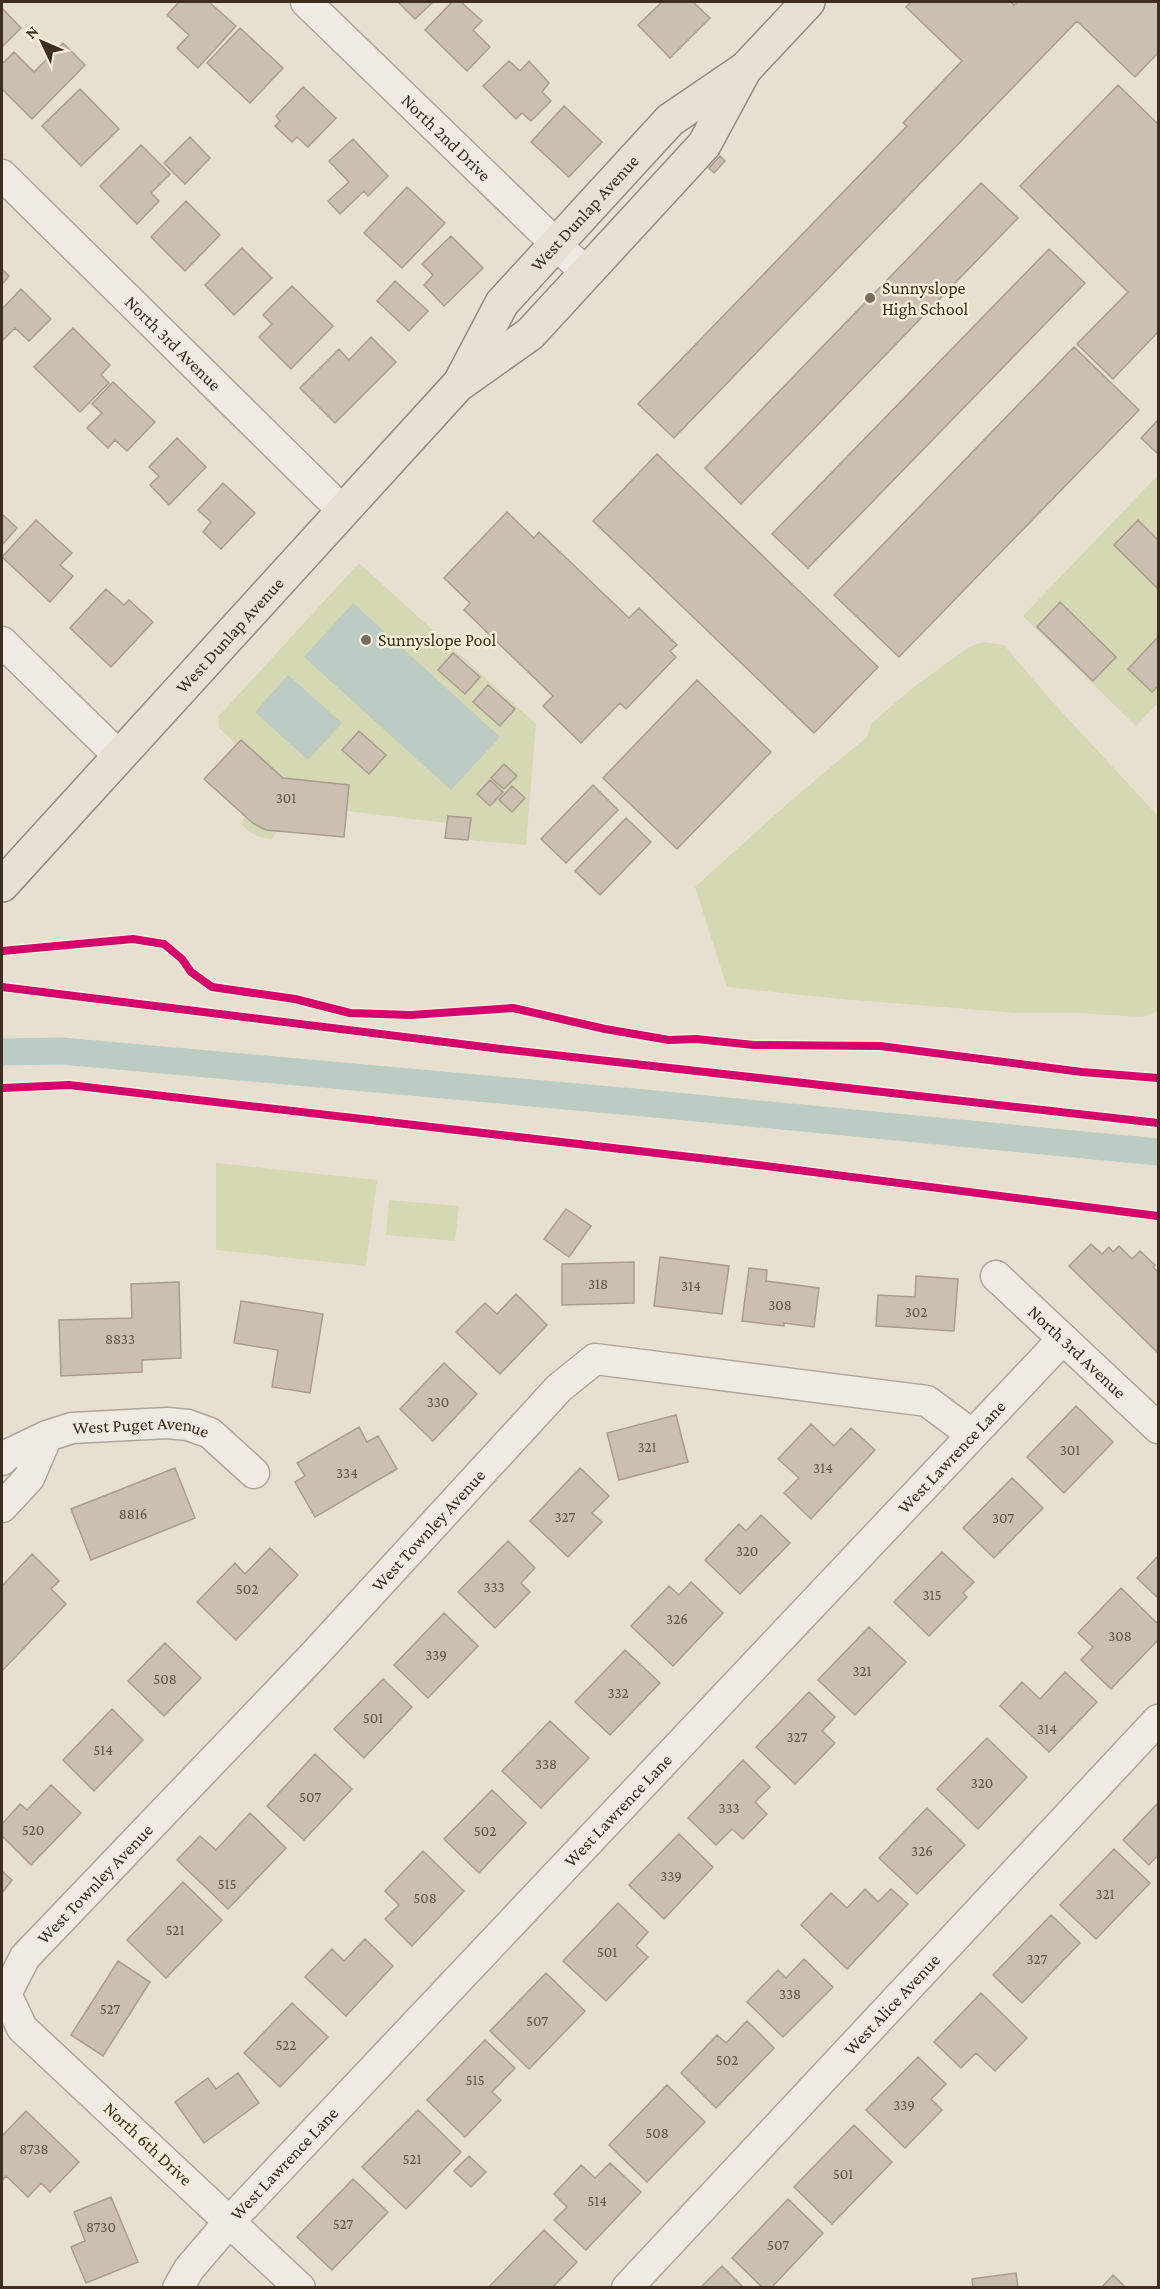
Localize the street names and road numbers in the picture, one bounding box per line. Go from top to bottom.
street label: North 2nd Drive [397,90,495,185]
street label: West Dunlap Avenue [526,151,643,275]
street label: North 3rd Avenue [121,292,225,395]
street label: West Dunlap Avenue [172,573,288,698]
street label: North 3rd Avenue [1024,1301,1130,1403]
street label: West Lawrence Lane [894,1396,1010,1518]
street label: West Puget Avenue [72,1413,212,1442]
street label: West Townley Avenue [367,1465,489,1595]
street label: West Lawrence Lane [560,1750,676,1871]
street label: West Townley Avenue [33,1820,157,1948]
street label: West Alice Avenue [840,1950,944,2059]
street label: North 6th Drive [100,2098,196,2190]
street label: West Lawrence Lane [226,2103,342,2224]

